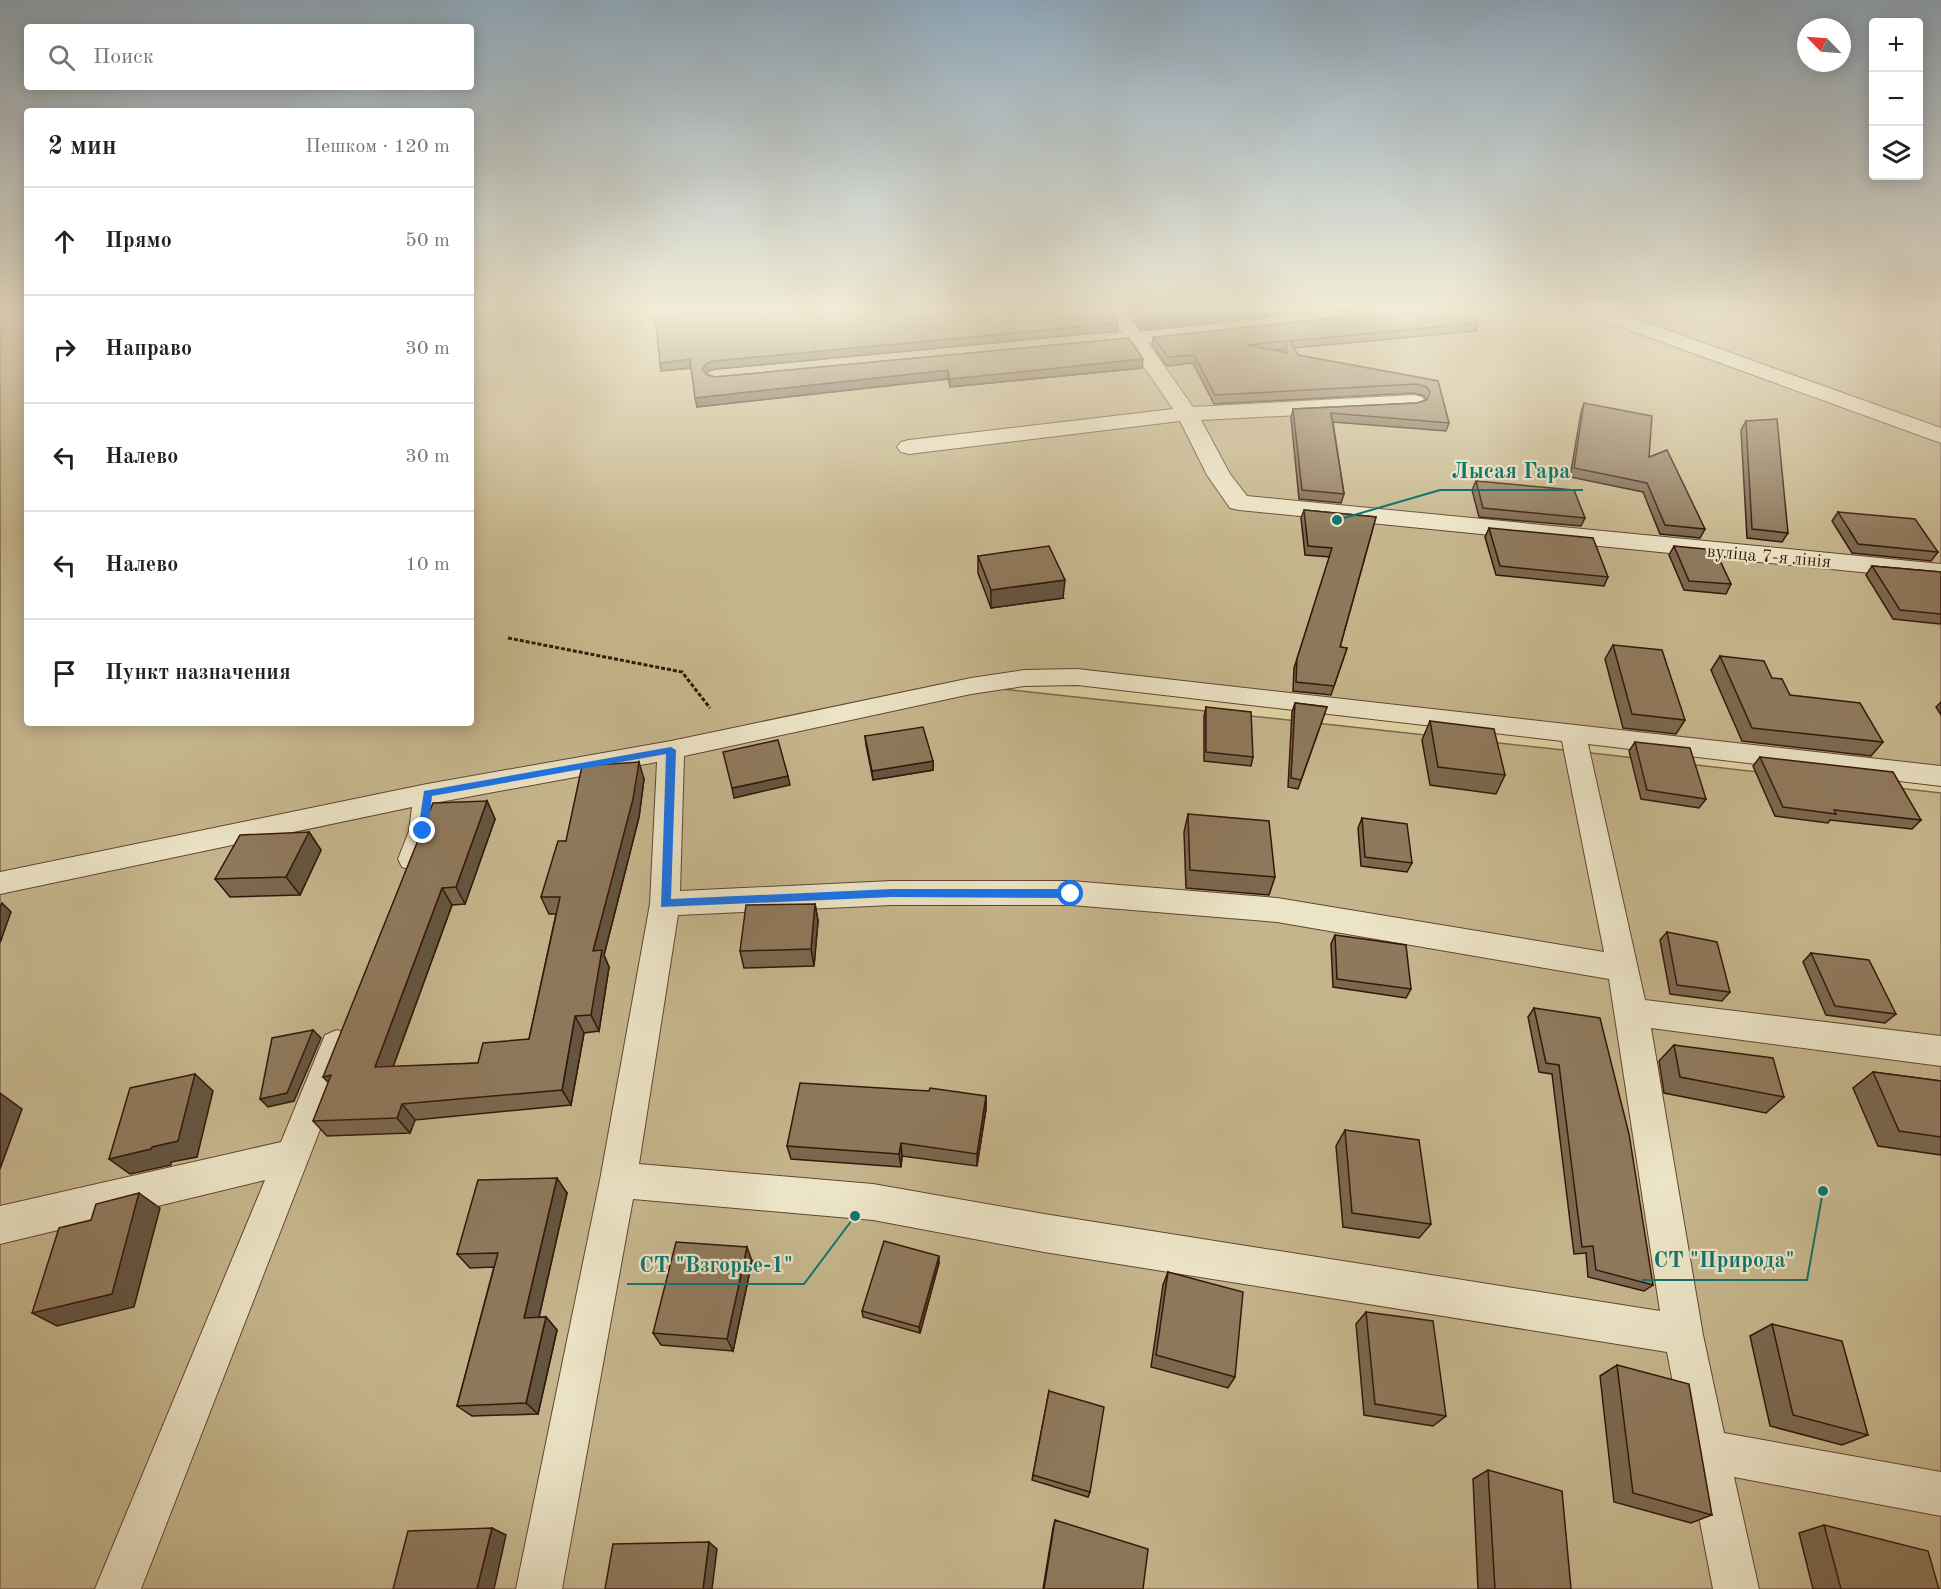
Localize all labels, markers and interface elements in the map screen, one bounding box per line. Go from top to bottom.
north arrow [1797,18,1851,72]
map controls [1869,18,1923,180]
button: + [1869,18,1923,72]
search box [24,24,474,90]
icon: search [45,41,78,74]
text: Поиск [93,46,154,68]
button: − [1869,72,1923,126]
button: layers [1869,126,1923,180]
text: 2 мин [48,134,117,160]
text: Пешком · 120 m [305,137,450,157]
icon: ahead [48,225,81,258]
text: Прямо [105,230,172,252]
text: 50 m [405,231,450,251]
icon: right [48,333,81,366]
text: Направо [105,338,192,360]
text: 30 m [405,339,450,359]
icon: left [48,441,81,474]
text: Налево [105,446,178,468]
text: 30 m [405,447,450,467]
callout: Лысая Гара [1440,450,1583,490]
text: Лысая Гара [1452,461,1570,483]
street label: вуліца 7-я лінія [1706,543,1832,571]
icon: left [48,549,81,582]
text: Налево [105,554,178,576]
text: 10 m [405,555,450,575]
icon: arrive [48,657,81,690]
text: Пункт назначения [105,662,291,684]
route end [409,817,435,843]
route start [1057,880,1083,906]
callout: СТ "Природа" [1642,1240,1807,1280]
callout: СТ "Взгорье-1" [627,1244,804,1284]
text: СТ "Природа" [1654,1250,1794,1272]
text: СТ "Взгорье-1" [639,1255,793,1277]

